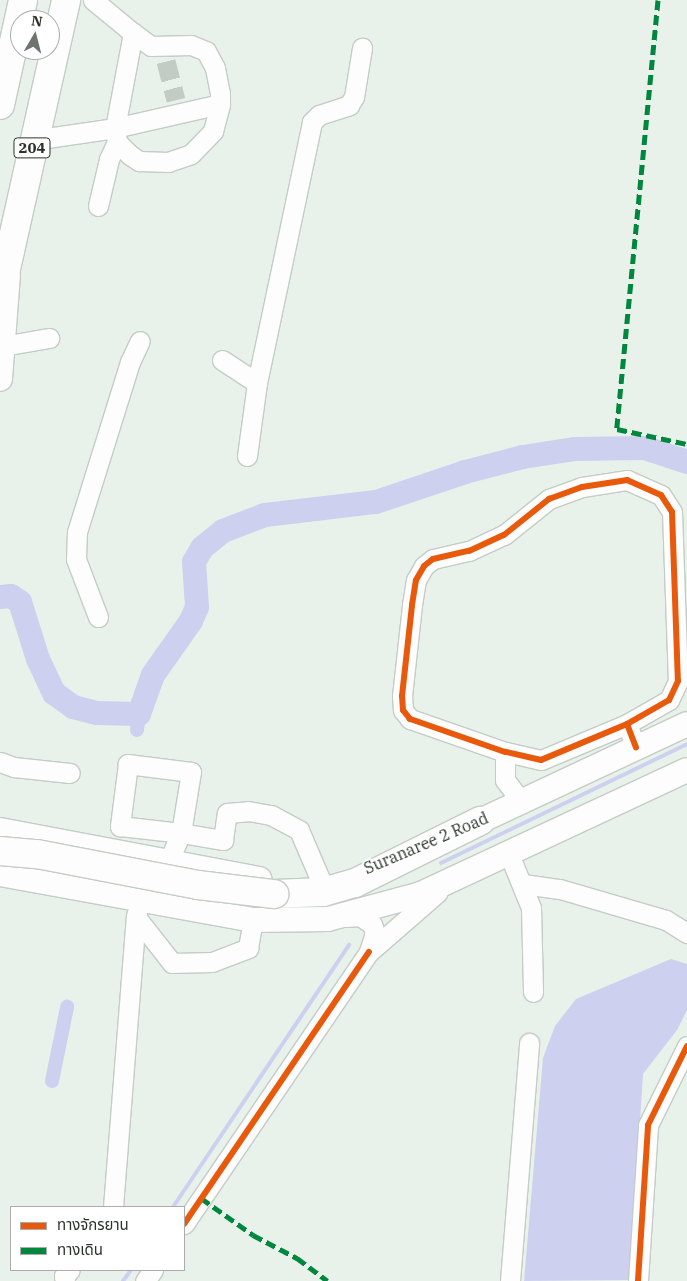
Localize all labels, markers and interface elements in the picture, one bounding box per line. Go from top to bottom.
north arrow [10,10,60,60]
text: N [30,11,44,31]
road number: 204 [13,136,51,160]
street label: Suranaree 2 Road [361,808,491,878]
legend [10,1206,185,1271]
text: ทางจักรยาน [57,1215,129,1234]
text: ทางเดิน [57,1240,103,1259]

